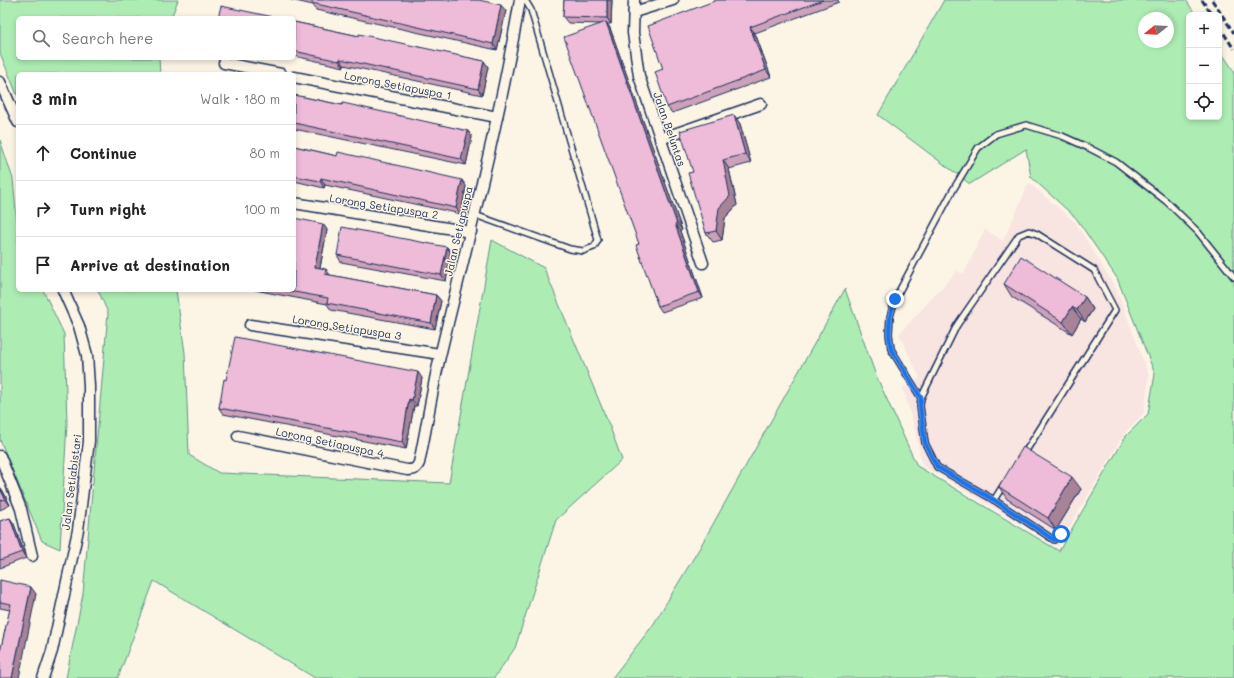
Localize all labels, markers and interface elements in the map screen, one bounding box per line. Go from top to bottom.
north arrow [1138,12,1174,48]
map controls [1186,12,1222,120]
button: + [1186,12,1222,48]
search box [16,16,296,60]
icon: search [30,27,52,49]
text: Search here [62,28,153,48]
button: − [1186,48,1222,84]
street label: Lorong Setiapuspa 1 [343,67,453,103]
button: locate [1186,84,1222,120]
text: 3 min [32,87,77,109]
text: Walk · 180 m [200,90,280,107]
street label: Jalan Beluntas [650,90,690,168]
icon: ahead [32,142,54,164]
text: Continue [70,143,137,163]
text: 80 m [250,144,280,161]
street label: Jalan Setiapuspa [440,184,476,278]
street label: Lorong Setiapuspa 2 [329,190,439,222]
icon: right [32,198,54,220]
text: Turn right [70,199,147,219]
text: 100 m [244,200,280,217]
icon: arrive [32,254,54,276]
text: Arrive at destination [70,255,230,275]
route end [886,290,904,308]
street label: Lorong Setiapuspa 3 [291,311,403,343]
street label: Lorong Setiapuspa 4 [275,423,386,461]
street label: Jalan Setiabistari [58,433,84,531]
route start [1052,525,1070,543]

